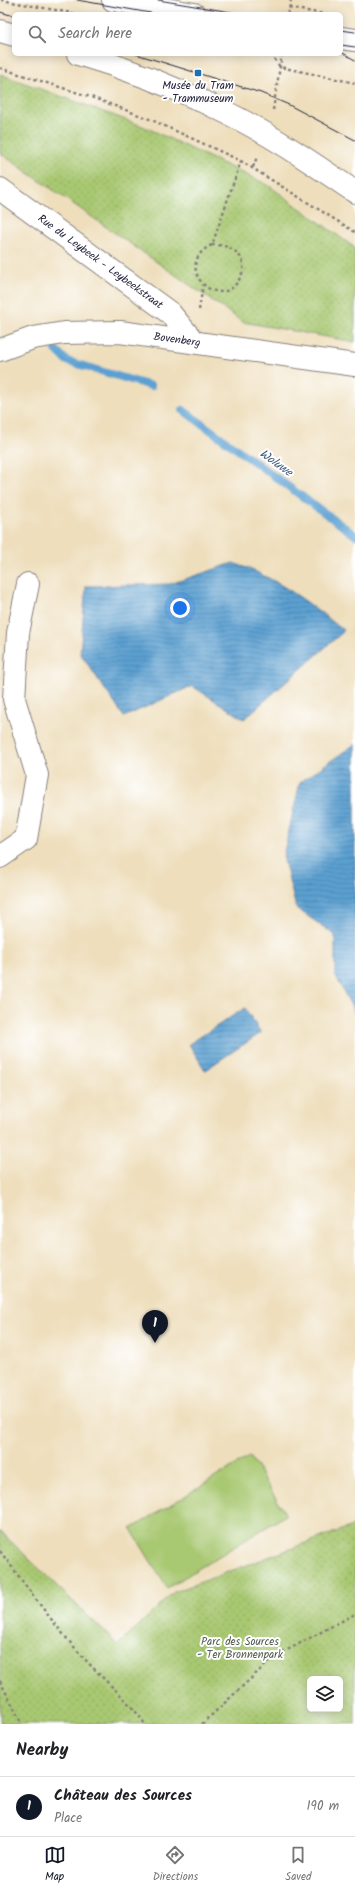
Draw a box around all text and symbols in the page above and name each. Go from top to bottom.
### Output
search box [12,12,343,56]
text: Search here [58,22,132,46]
icon: search [26,23,48,45]
marker: Musée du Tram - Trammuseum [193,68,203,78]
place label: Musée du Tram - Trammuseum [162,77,234,108]
street label: Rue du Leybeek - Leybeekstraat [34,210,167,314]
street label: Bovenberg [152,328,201,352]
water label: Woluwe [255,444,298,483]
your location [170,598,190,618]
pin: 1 [142,1310,168,1343]
park label: Parc des Sources - Ter Bronnenpark [197,1633,284,1664]
map controls [307,1676,343,1712]
button: layers [307,1676,343,1712]
text: Nearby [16,1737,68,1764]
text: Château des Sources [54,1784,192,1808]
text: 1 [27,1796,31,1817]
text: 190 m [307,1796,339,1817]
text: Place [54,1808,82,1829]
tab: Map [44,1844,66,1886]
tab: Directions [153,1844,198,1886]
tab: Saved [285,1844,311,1886]

